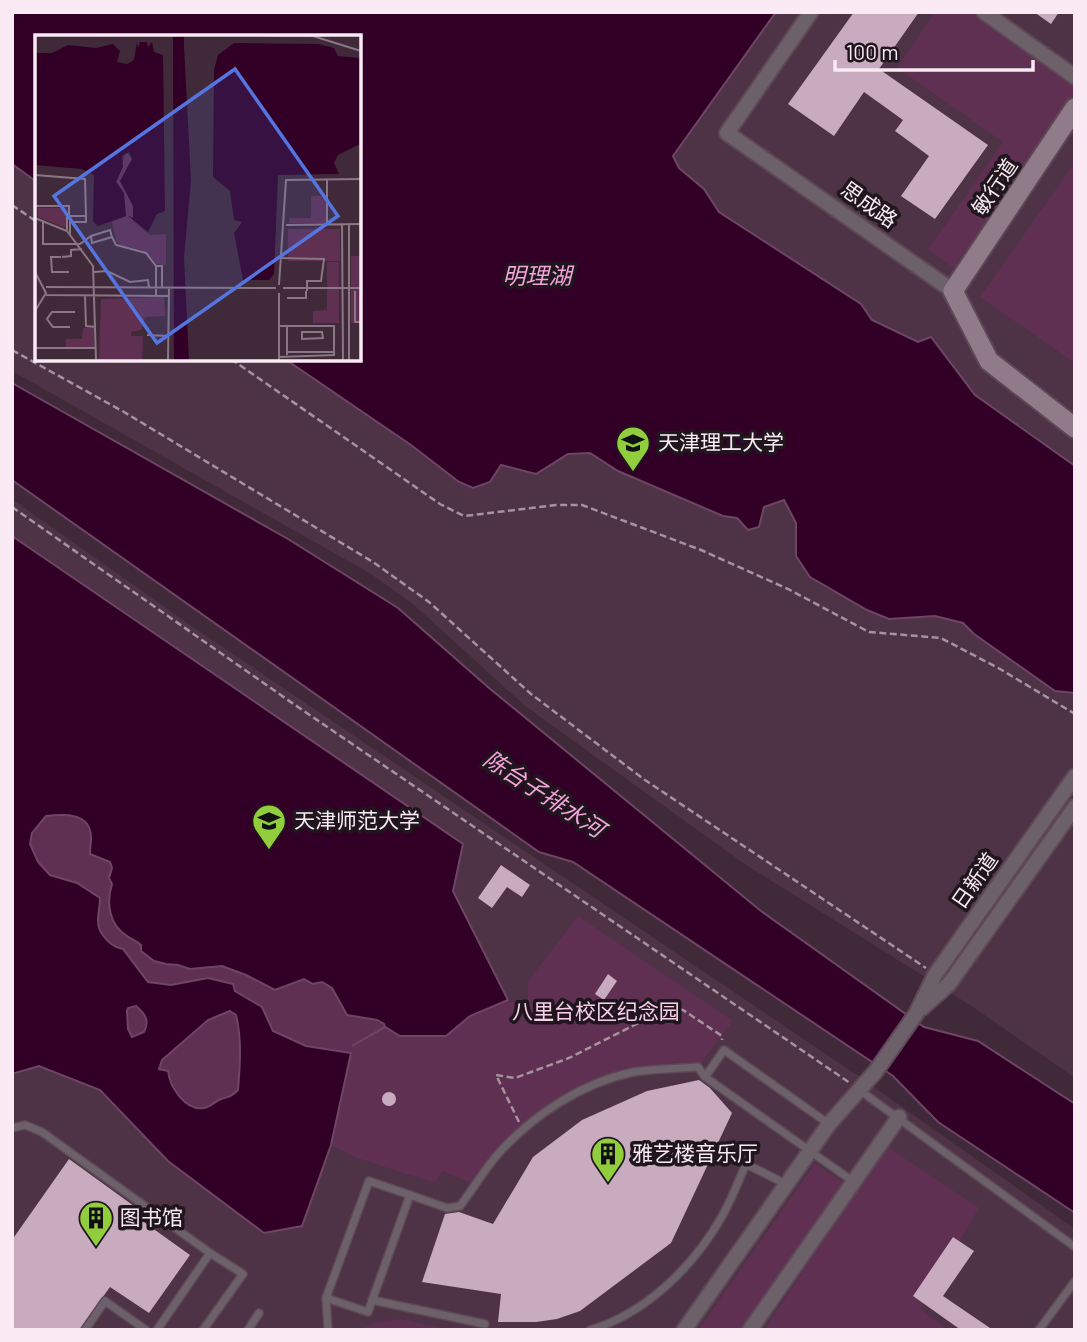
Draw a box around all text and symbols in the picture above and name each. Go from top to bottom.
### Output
scale bar [835,28,1033,72]
inset map [35,35,360,360]
text: 100 m [846,39,899,64]
street label: 敏行道 [966,153,1022,219]
street label: 思成路 [837,175,903,232]
water label: 明理湖 [503,261,575,289]
school or university icon: 天津理工大学 [614,424,652,473]
place label: 天津理工大学 [658,429,784,454]
water label: 陈台子排水河 [479,744,613,845]
school or university icon: 天津师范大学 [250,802,288,851]
place label: 天津师范大学 [294,807,420,832]
street label: 日新道 [945,847,1002,913]
park label: 八里台校区纪念园 [512,998,680,1023]
building icon: 雅艺楼音乐厅 [589,1135,627,1184]
place label: 雅艺楼音乐厅 [632,1140,758,1165]
building icon: 图书馆 [77,1199,115,1248]
place label: 图书馆 [120,1204,183,1229]

